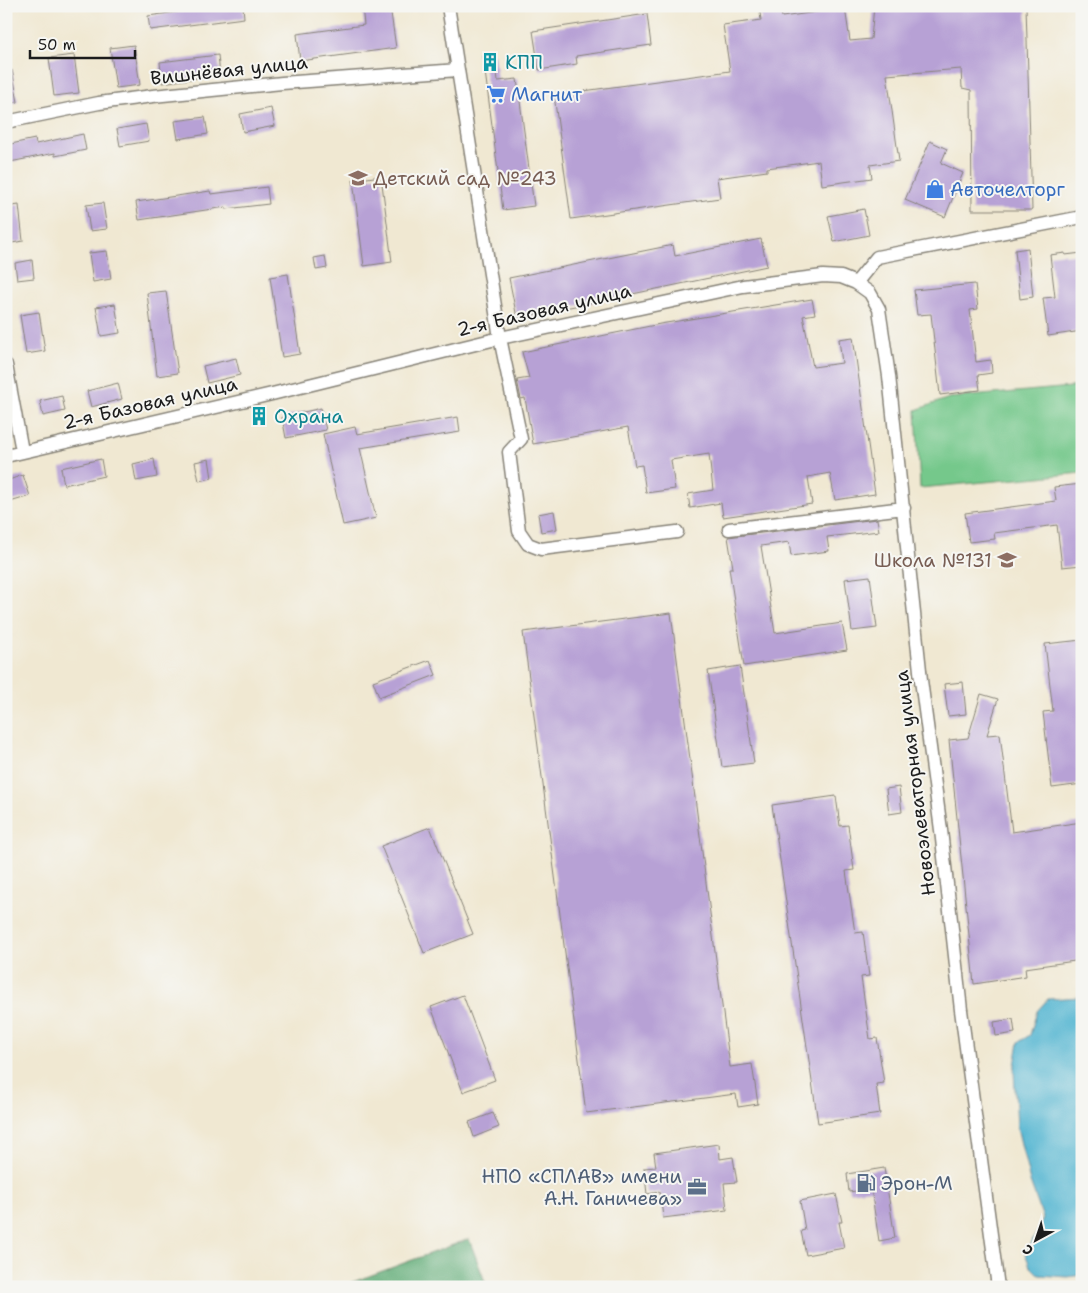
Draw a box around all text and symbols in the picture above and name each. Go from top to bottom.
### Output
scale bar [30,28,135,60]
text: 50 m [38,35,76,55]
street label: Вишнёвая улица [149,49,309,91]
place label: КПП [505,50,543,75]
building icon: КПП [479,51,501,73]
place label: Магнит [511,82,582,107]
supermarket icon: Магнит [485,83,507,105]
place label: Детский сад №243 [373,166,557,191]
school or university icon: Детский сад №243 [347,167,369,189]
place label: Авточелторг [950,177,1065,202]
shop icon: Авточелторг [924,178,946,200]
street label: 2-я Базовая улица [454,278,634,342]
street label: 2-я Базовая улица [60,371,240,435]
place label: Охрана [274,404,344,429]
building icon: Охрана [248,405,270,427]
place label: Школа №131 [874,548,992,573]
school or university icon: Школа №131 [996,549,1018,571]
street label: Новоэлеваторная улица [889,669,941,897]
place label: НПО «СПЛАВ» имени А.Н. Ганичева» [482,1164,682,1211]
place label: Эрон-М [881,1171,953,1196]
fuel station icon: Эрон-М [855,1172,877,1194]
office icon: НПО «СПЛАВ» имени А.Н. Ганичева» [686,1176,708,1198]
north arrow [1010,1216,1060,1266]
text: С [1019,1240,1037,1260]

